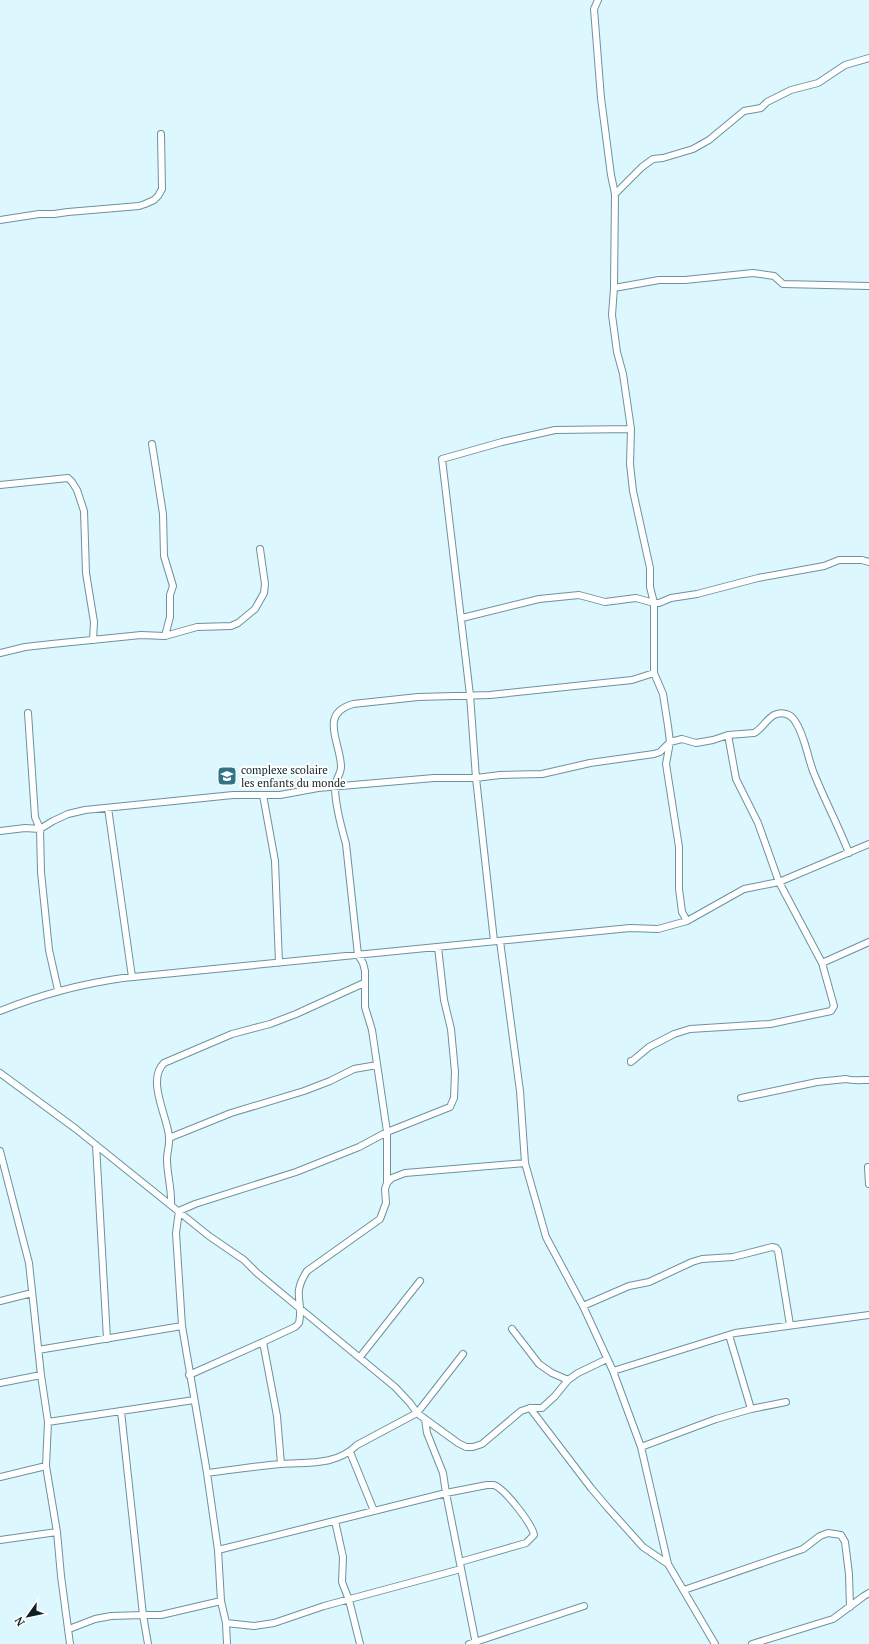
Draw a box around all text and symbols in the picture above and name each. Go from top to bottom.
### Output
place label: complexe scolaire les enfants du monde [241,763,346,790]
school or university icon: complexe scolaire les enfants du monde [216,765,238,787]
north arrow [8,1596,48,1636]
text: N [11,1614,28,1629]

